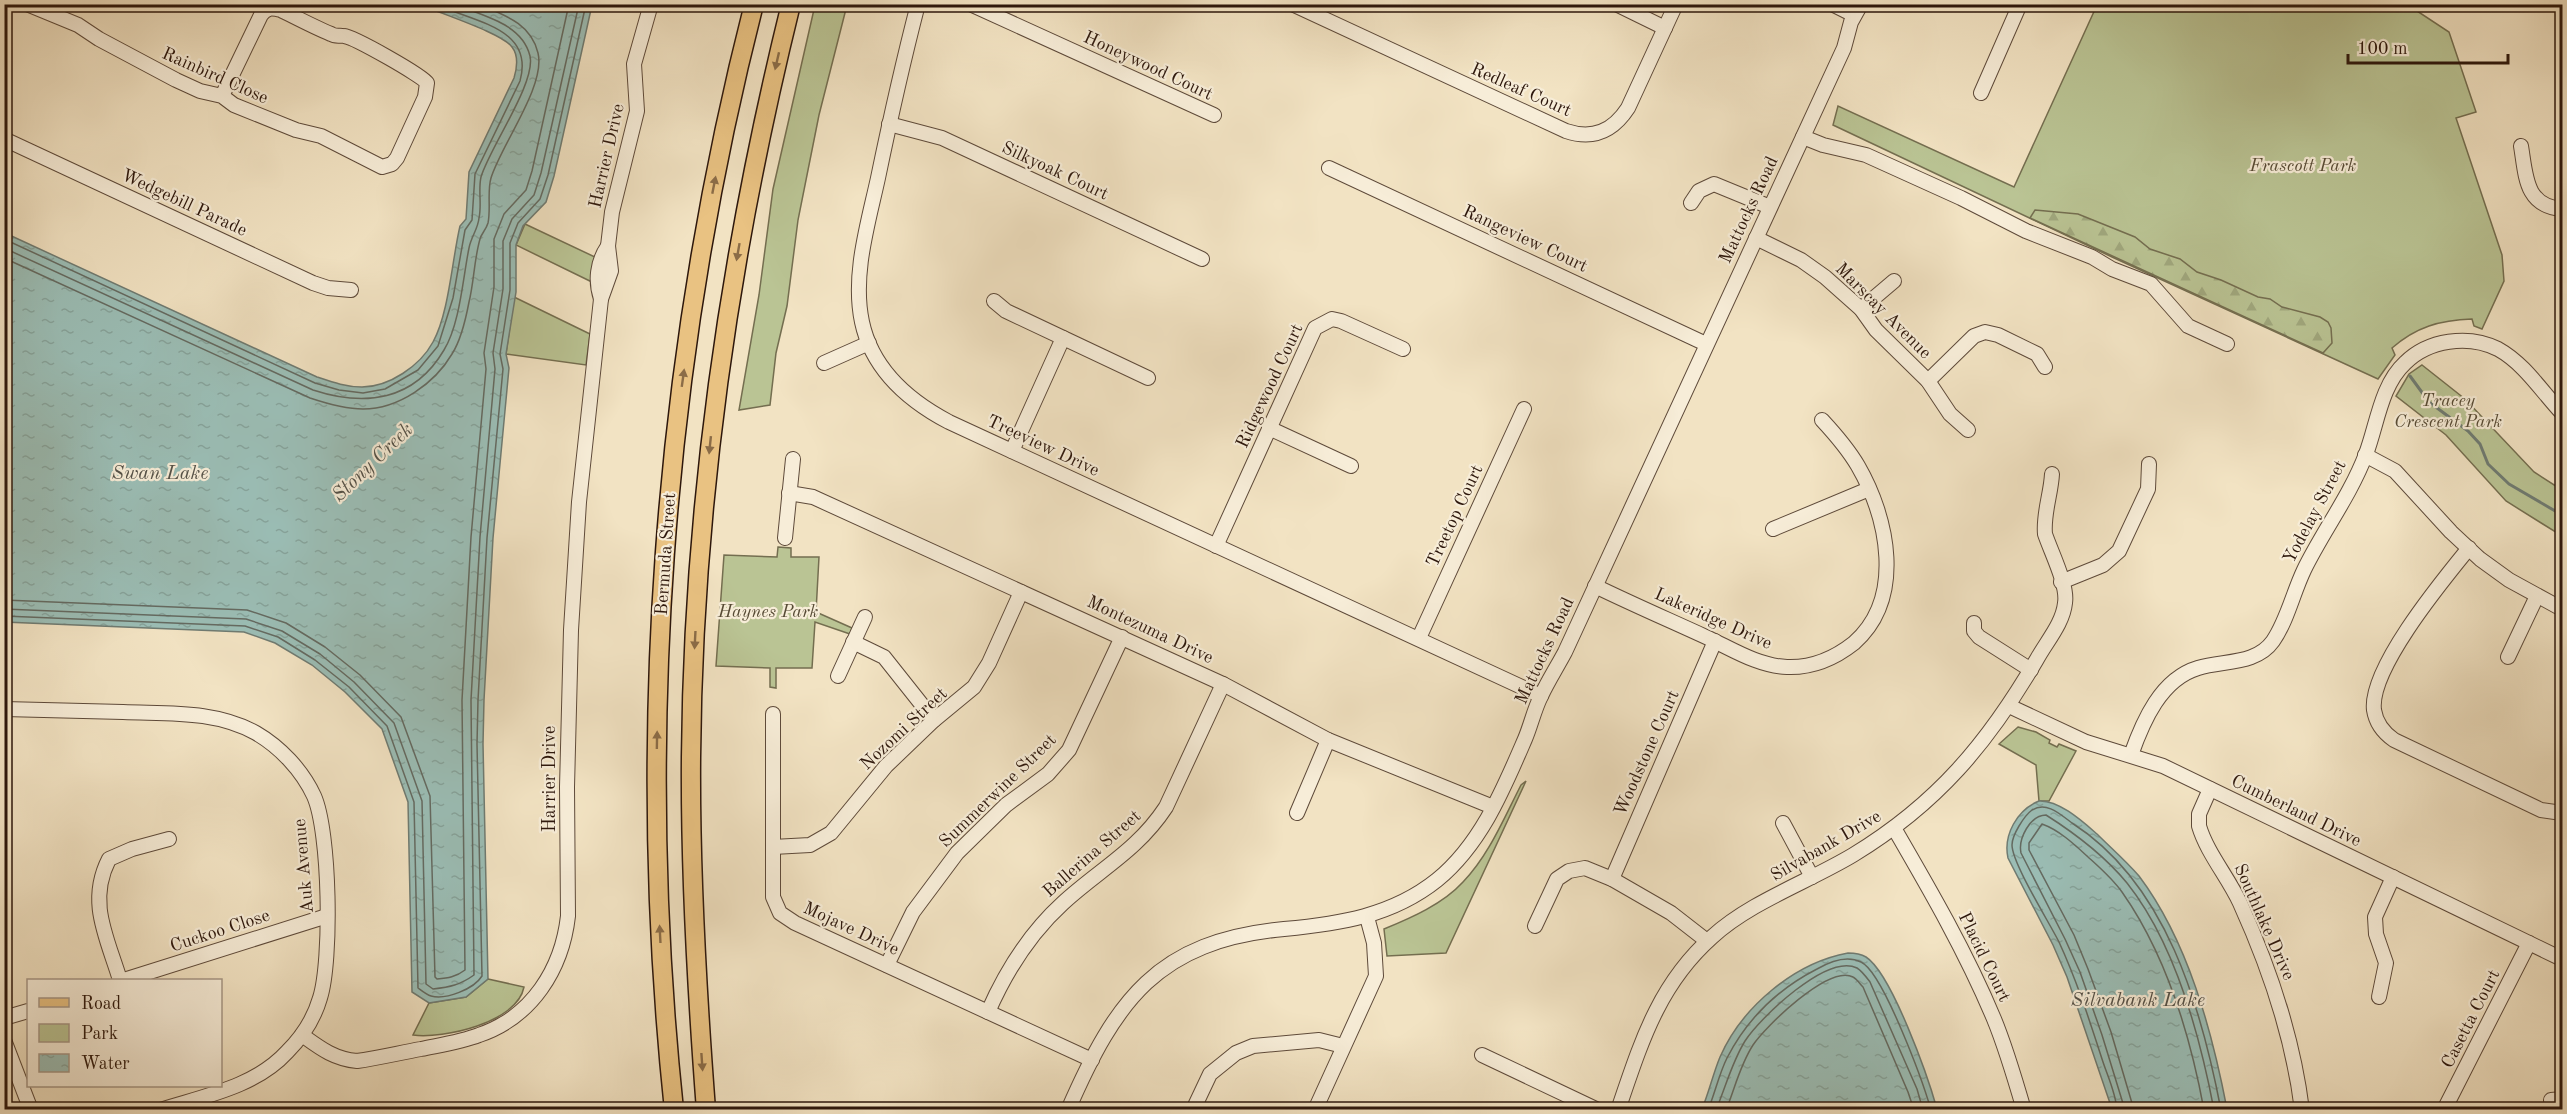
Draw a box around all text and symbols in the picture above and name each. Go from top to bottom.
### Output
scale bar [2348,27,2508,65]
street label: Honeywood Court [1081,28,1215,104]
text: 100 m [2357,40,2408,58]
street label: Rainbird Close [159,45,271,107]
one-way arrow [771,52,781,71]
street label: Redleaf Court [1468,60,1574,120]
street label: Harrier Drive [586,102,628,210]
street label: Silkyoak Court [999,138,1111,204]
street label: Mattocks Road [1716,154,1782,266]
park label: Frascott Park [2249,157,2357,175]
street label: Wedgebill Parade [118,166,250,240]
one-way arrow [710,176,719,195]
street label: Rangeview Court [1460,202,1590,276]
one-way arrow [733,243,742,262]
street label: Marscay Avenue [1832,260,1934,362]
street label: Ridgewood Court [1233,321,1307,451]
one-way arrow [679,368,688,387]
park label: Tracey Crescent Park [2394,392,2502,431]
street label: Treeview Drive [984,412,1102,480]
water label: Stony Creek [329,420,417,506]
one-way arrow [705,436,715,455]
street label: Yodelay Street [2280,457,2350,567]
street label: Treetop Court [1423,462,1487,570]
water label: Swan Lake [112,464,208,484]
street label: Bermuda Street [653,492,679,616]
street label: Lakeridge Drive [1652,585,1774,653]
street label: Montezuma Drive [1084,593,1216,667]
street label: Mattocks Road [1512,595,1578,707]
park label: Haynes Park [717,603,819,621]
one-way arrow [690,630,699,649]
street label: Nozomi Street [857,684,951,774]
street label: Woodstone Court [1611,688,1683,818]
street label: Harrier Drive [541,726,559,832]
one-way arrow [652,730,661,749]
street label: Summerwine Street [936,731,1060,851]
street label: Cumberland Drive [2228,772,2364,850]
street label: Ballerina Street [1040,807,1144,901]
street label: Silvabank Drive [1768,807,1884,885]
street label: Auk Avenue [291,818,317,914]
street label: Southlake Drive [2230,861,2298,983]
street label: Mojave Drive [800,899,902,959]
street label: Cuckoo Close [168,906,272,956]
street label: Placid Court [1955,909,2013,1005]
one-way arrow [655,925,664,944]
street label: Casetta Court [2438,967,2504,1071]
legend [27,979,222,1087]
water label: Silvabank Lake [2071,991,2205,1011]
text: Road [81,995,121,1013]
text: Park [81,1025,118,1043]
one-way arrow [697,1052,707,1071]
text: Water [81,1055,130,1073]

